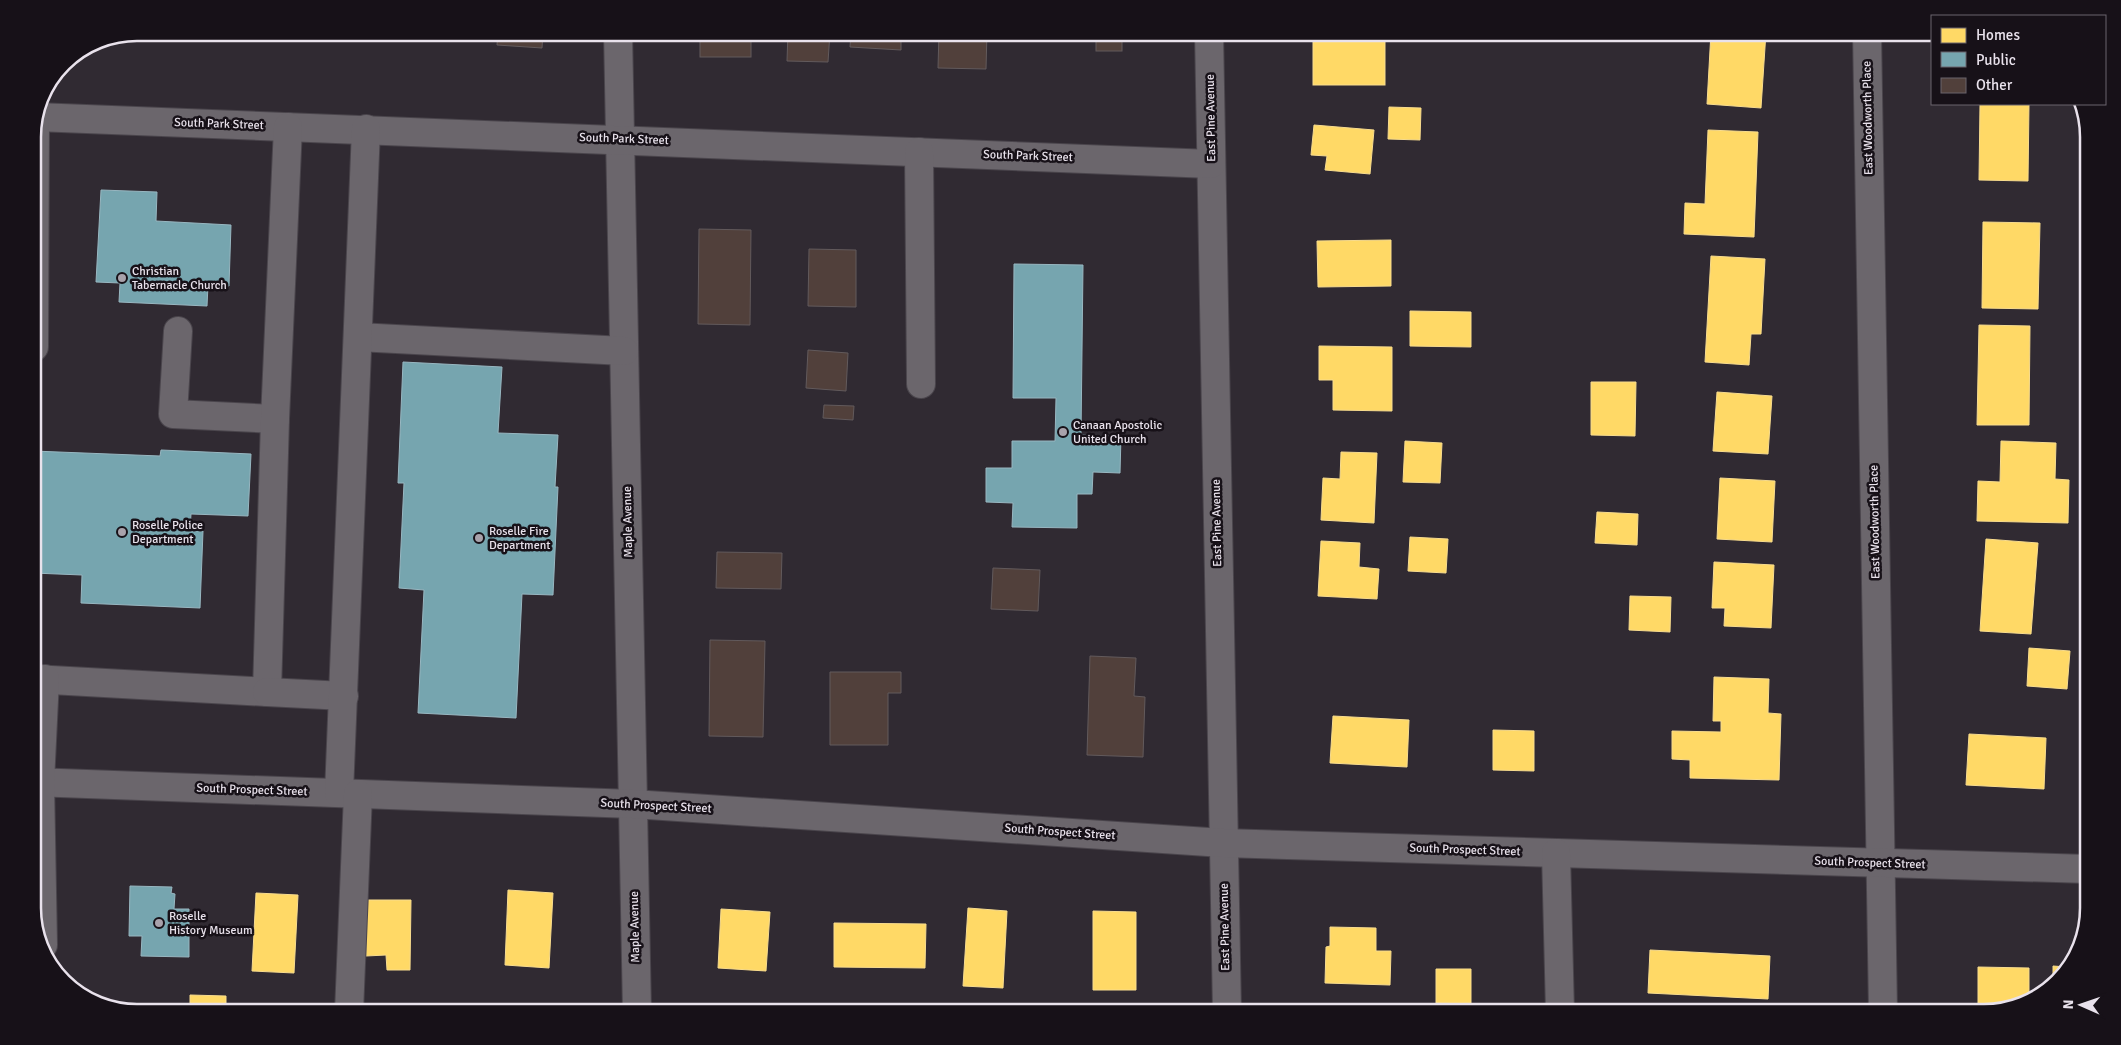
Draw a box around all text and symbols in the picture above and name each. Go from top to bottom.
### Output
legend [1931,15,2106,105]
text: Homes [1976,26,2020,44]
text: Public [1976,51,2016,69]
street label: East Woodworth Place [1860,61,1876,175]
street label: East Pine Avenue [1203,74,1219,162]
text: Other [1976,76,2013,94]
street label: South Park Street [174,115,264,133]
street label: South Park Street [579,130,669,148]
street label: South Park Street [983,147,1073,165]
place label: Christian Tabernacle Church [132,264,227,293]
marker: Christian Tabernacle Church [116,272,128,284]
place label: Canaan Apostolic United Church [1073,418,1162,447]
marker: Canaan Apostolic United Church [1057,426,1069,438]
street label: East Woodworth Place [1867,465,1883,579]
street label: East Pine Avenue [1209,479,1225,567]
street label: Maple Avenue [620,486,636,558]
place label: Roselle Police Department [132,518,203,547]
place label: Roselle Fire Department [489,524,550,553]
marker: Roselle Police Department [116,526,128,538]
marker: Roselle Fire Department [473,532,485,544]
street label: South Prospect Street [196,781,308,799]
street label: South Prospect Street [600,796,712,816]
street label: South Prospect Street [1004,821,1116,843]
street label: South Prospect Street [1409,841,1521,859]
street label: South Prospect Street [1814,854,1926,872]
street label: East Pine Avenue [1217,883,1233,971]
street label: Maple Avenue [627,891,643,963]
place label: Roselle History Museum [169,909,253,938]
marker: Roselle History Museum [153,917,165,929]
north arrow [2056,980,2106,1030]
text: N [2060,999,2077,1010]

